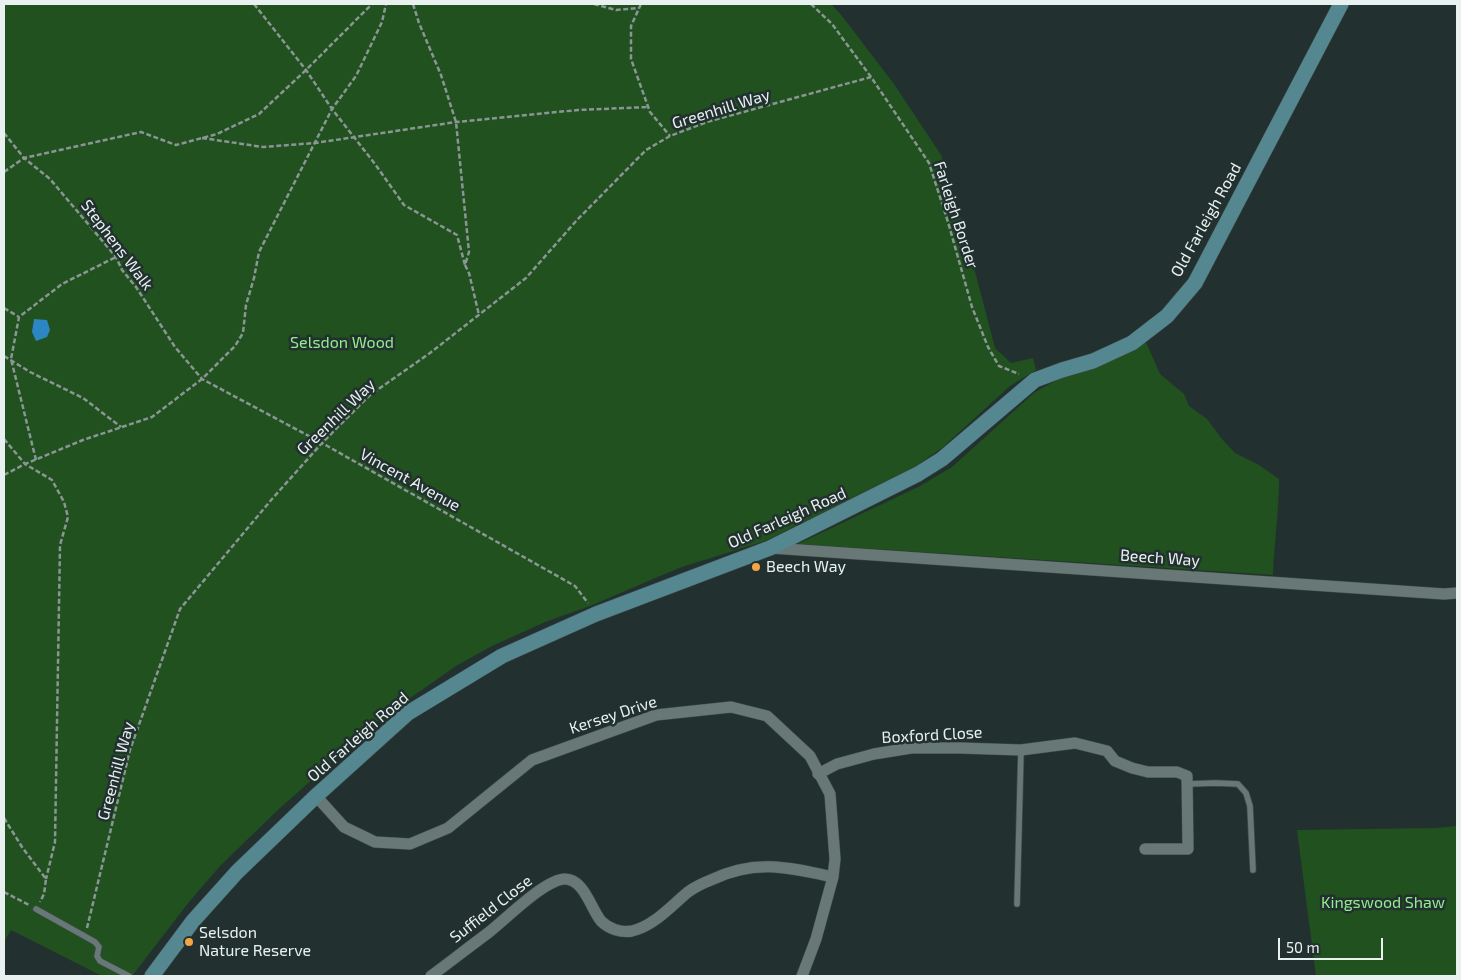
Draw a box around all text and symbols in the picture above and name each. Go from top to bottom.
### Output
street label: Greenhill Way [670,85,772,133]
street label: Farleigh Border [930,159,982,271]
street label: Old Farleigh Road [1167,160,1245,280]
street label: Stephens Walk [77,196,157,294]
park label: Selsdon Wood [290,333,394,353]
street label: Greenhill Way [293,375,379,459]
street label: Vincent Avenue [356,444,464,516]
street label: Old Farleigh Road [725,483,849,553]
street label: Beech Way [1119,546,1201,570]
place label: Beech Way [766,557,846,577]
marker: Beech Way [750,561,762,573]
street label: Old Farleigh Road [304,688,412,786]
street label: Kersey Drive [567,692,659,738]
street label: Greenhill Way [94,720,138,822]
street label: Boxford Close [881,723,983,747]
street label: Suffield Close [446,871,536,947]
park label: Kingswood Shaw [1321,893,1445,913]
place label: Selsdon Nature Reserve [199,923,311,961]
scale bar [1281,928,1386,960]
marker: Selsdon Nature Reserve [183,936,195,948]
text: 50 m [1286,938,1320,956]

